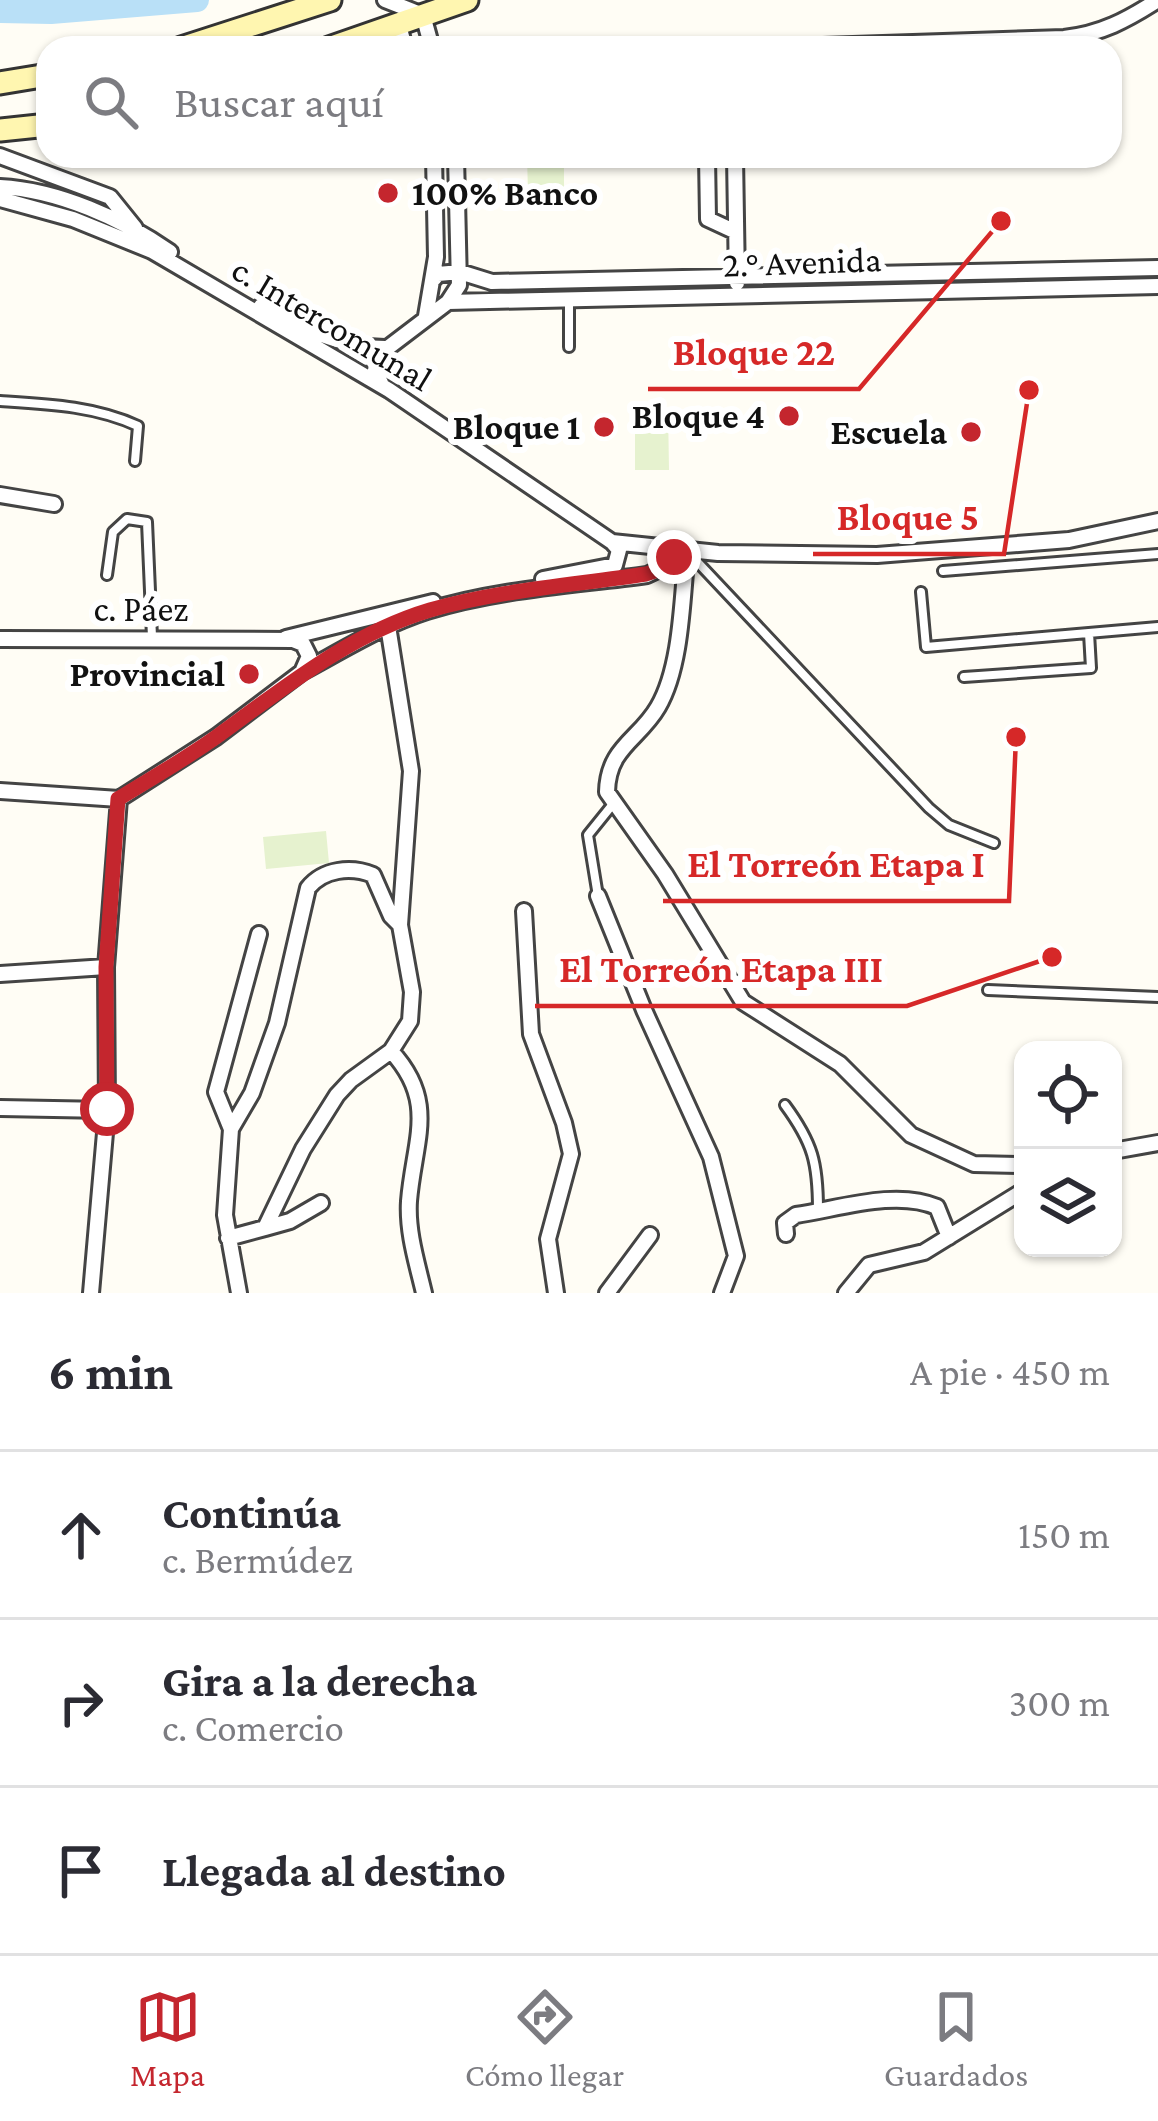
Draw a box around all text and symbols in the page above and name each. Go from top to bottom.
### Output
search box [36,36,1122,168]
icon: search [78,69,144,135]
text: Buscar aquí [174,77,384,127]
place label: 100% Banco [412,173,598,213]
marker: 100% Banco [375,180,401,206]
street label: 2.° Avenida [722,239,882,285]
street label: c. Intercomunal [225,249,439,399]
callout: Bloque 22 [648,314,859,389]
text: Bloque 22 [673,330,835,373]
place label: Bloque 4 [632,396,765,436]
marker: Bloque 4 [776,403,802,429]
place label: Bloque 1 [453,407,580,447]
place label: Escuela [831,412,947,452]
marker: Bloque 1 [591,414,617,440]
marker: Escuela [958,419,984,445]
callout: Bloque 5 [813,479,1004,554]
text: Bloque 5 [837,495,979,538]
route end [647,530,701,584]
street label: c. Páez [93,589,189,629]
place label: Provincial [70,654,225,694]
marker: Provincial [236,661,262,687]
callout: El Torreón Etapa I [663,826,1009,901]
text: El Torreón Etapa I [687,842,985,885]
callout: El Torreón Etapa III [535,931,907,1006]
text: El Torreón Etapa III [559,947,883,990]
map controls [1014,1041,1122,1257]
button: locate [1014,1041,1122,1149]
route start [80,1082,134,1136]
button: layers [1014,1149,1122,1257]
text: 6 min [48,1343,173,1400]
text: A pie · 450 m [910,1350,1110,1393]
text: Continúa [162,1488,341,1538]
icon: ahead [48,1502,114,1568]
text: 150 m [1018,1513,1110,1556]
text: c. Bermúdez [162,1538,353,1581]
text: Gira a la derecha [162,1656,477,1706]
icon: right [48,1670,114,1736]
text: 300 m [1009,1681,1110,1724]
text: c. Comercio [162,1706,344,1749]
icon: arrive [48,1838,114,1904]
text: Llegada al destino [162,1846,506,1896]
tab: Mapa [130,1984,205,2093]
tab: Cómo llegar [465,1984,624,2093]
tab: Guardados [884,1984,1028,2093]

